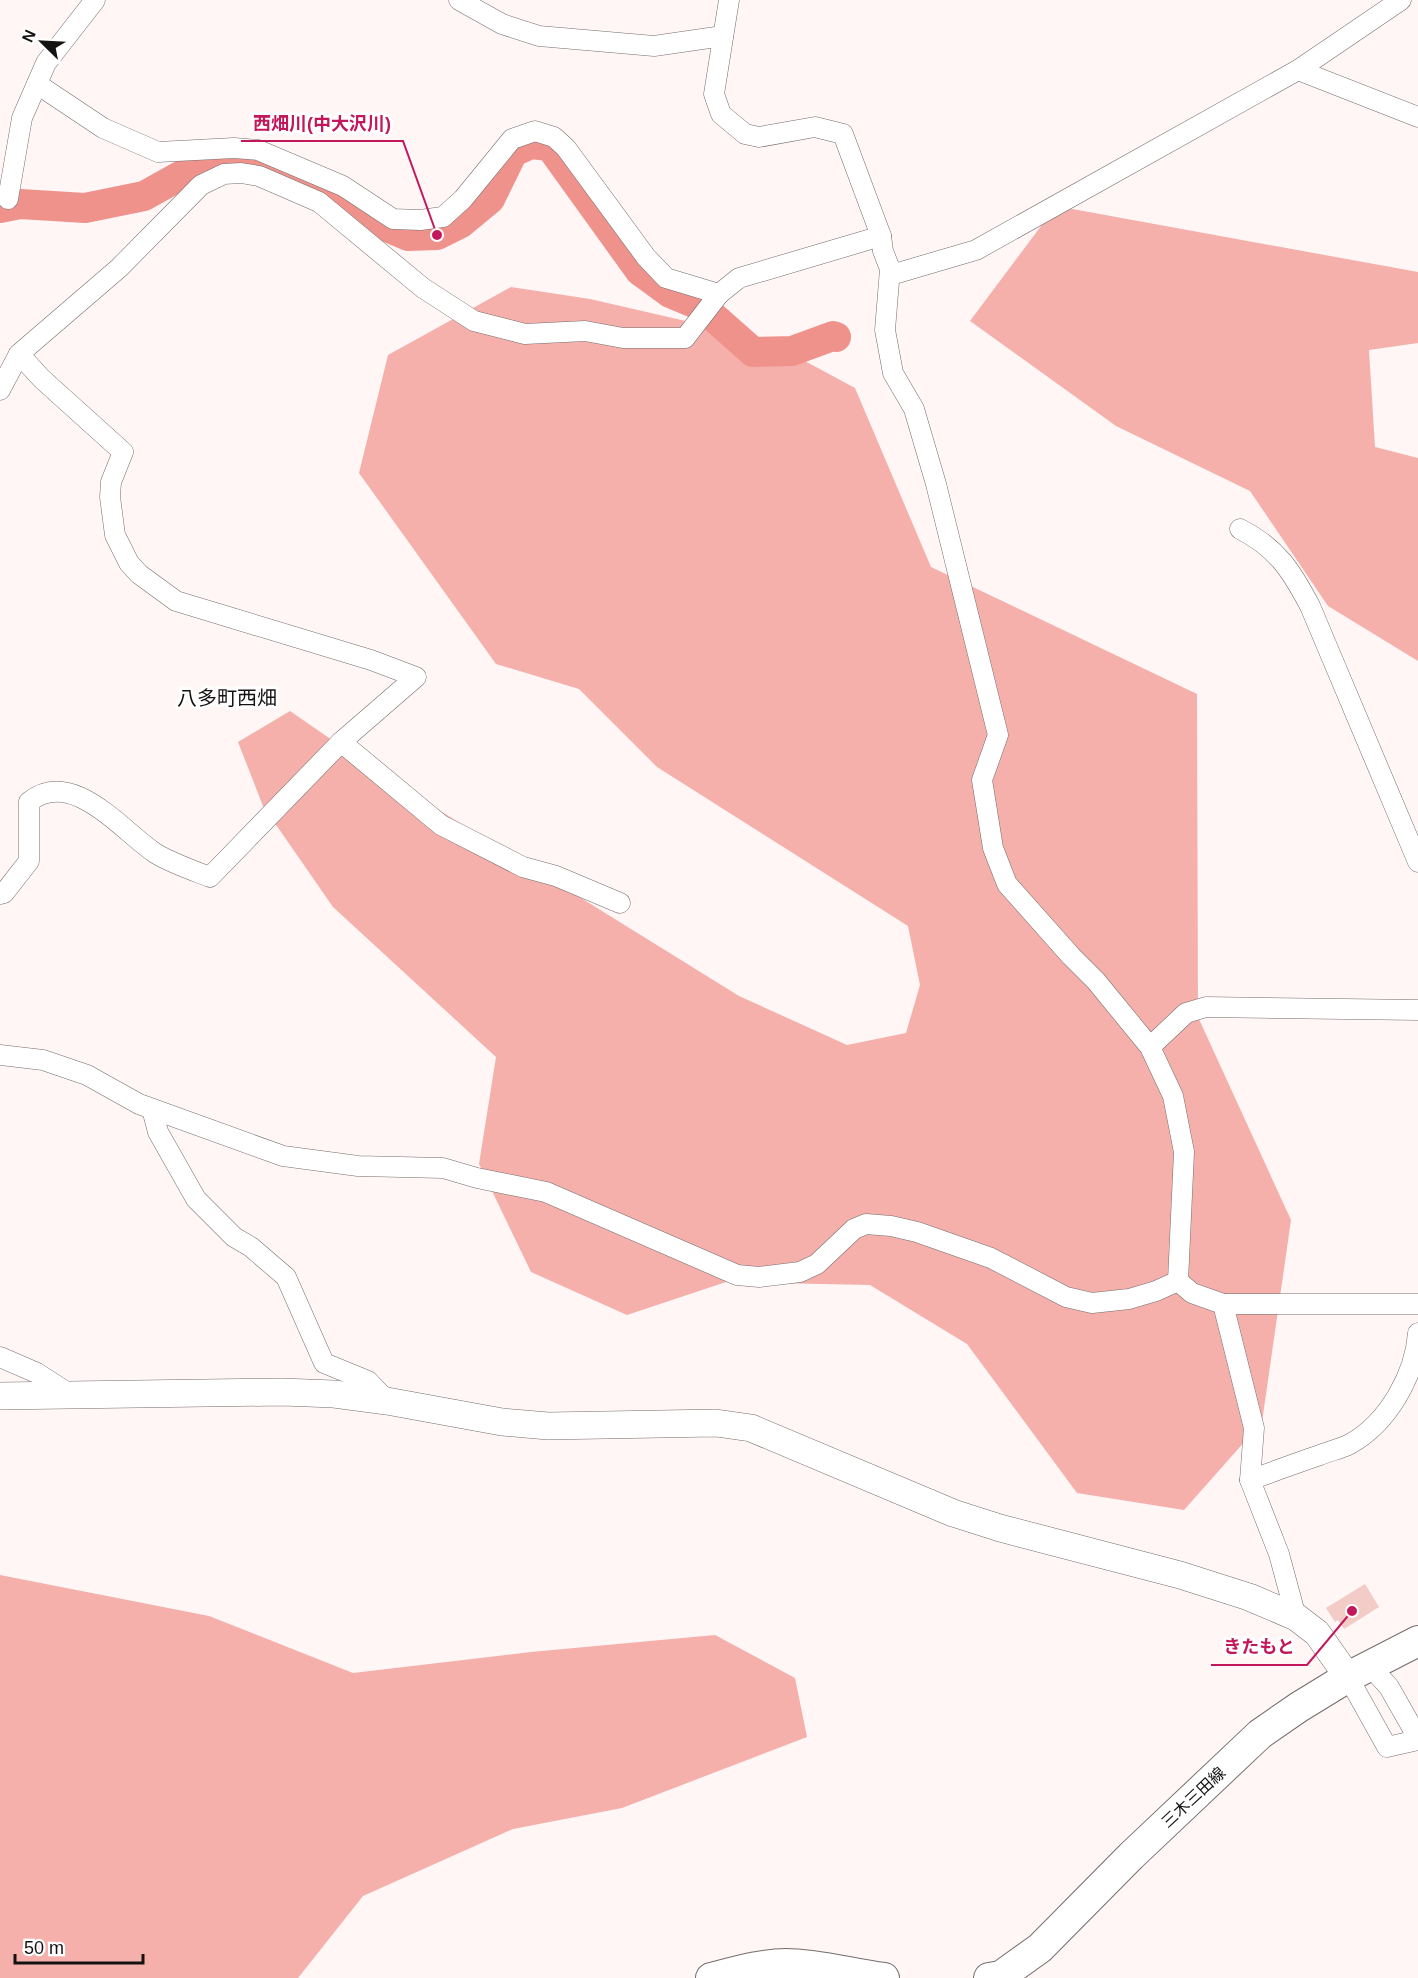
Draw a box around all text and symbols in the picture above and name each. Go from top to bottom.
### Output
north arrow [12,12,72,72]
text: N [19,27,39,45]
callout: 西畑川(中大沢川) [241,105,403,141]
text: 西畑川(中大沢川) [253,114,391,134]
district label: 八多町西畑 [177,687,277,709]
callout: きたもと [1211,1629,1307,1665]
text: きたもと [1223,1637,1295,1657]
street label: 三木三田線 [1158,1764,1228,1831]
scale bar [15,1927,142,1965]
text: 50 m [24,1938,64,1958]

